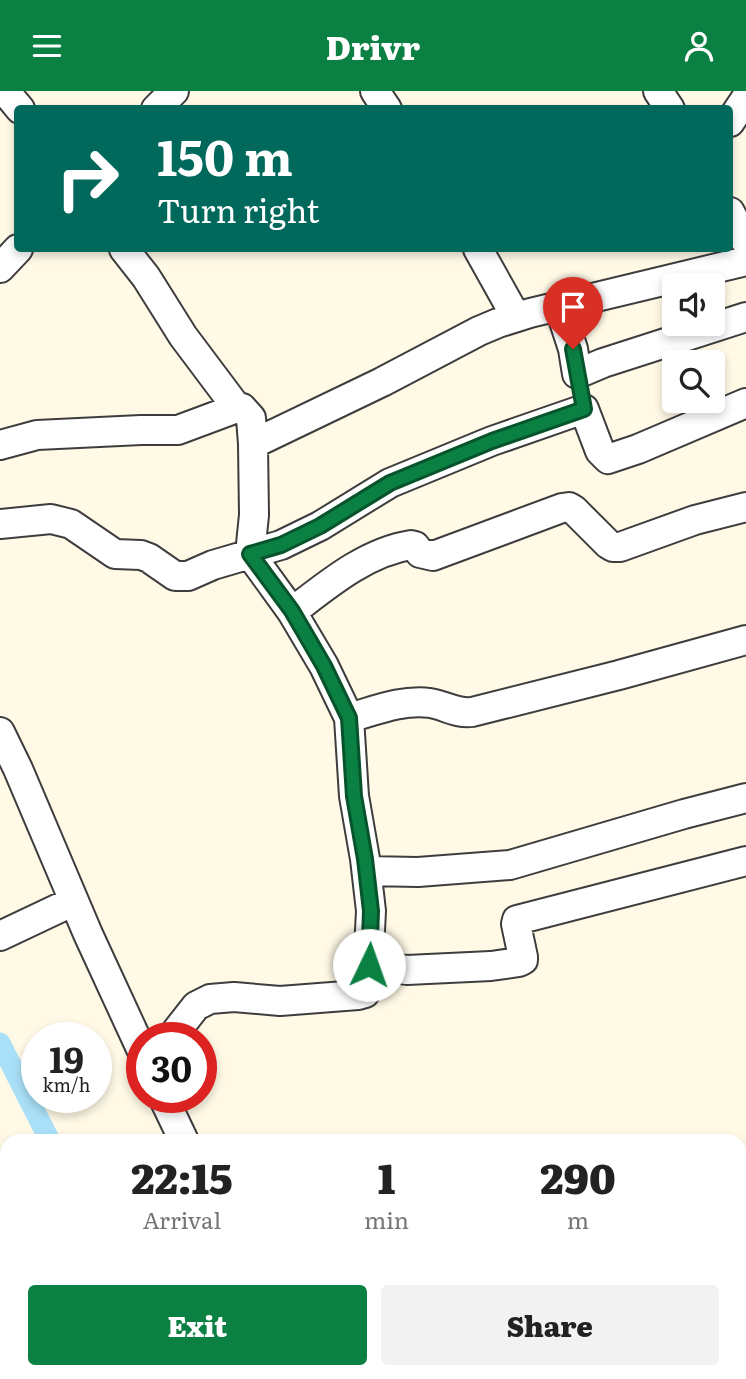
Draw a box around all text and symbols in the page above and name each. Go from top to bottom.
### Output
text: Drivr [326,22,420,70]
icon: menu [28,27,66,65]
icon: person [680,27,718,65]
text: 150 m [157,118,293,191]
icon: right [42,133,133,224]
text: Turn right [157,185,319,233]
map controls [662,273,725,413]
button: sound [662,273,725,336]
pin [543,277,603,349]
icon: arrive [554,288,592,326]
button: search [662,350,725,413]
position arrow [332,928,406,1002]
speed limit sign: 30 [126,1022,217,1113]
text: 19 [49,1032,84,1084]
text: km/h [43,1071,90,1098]
text: 22:15 [131,1145,233,1207]
text: 1 [378,1145,395,1207]
text: 290 [540,1145,616,1207]
text: Arrival [143,1202,221,1236]
text: min [364,1202,409,1236]
text: m [567,1202,589,1236]
button: Exit [28,1285,367,1365]
button: Share [381,1285,719,1365]

